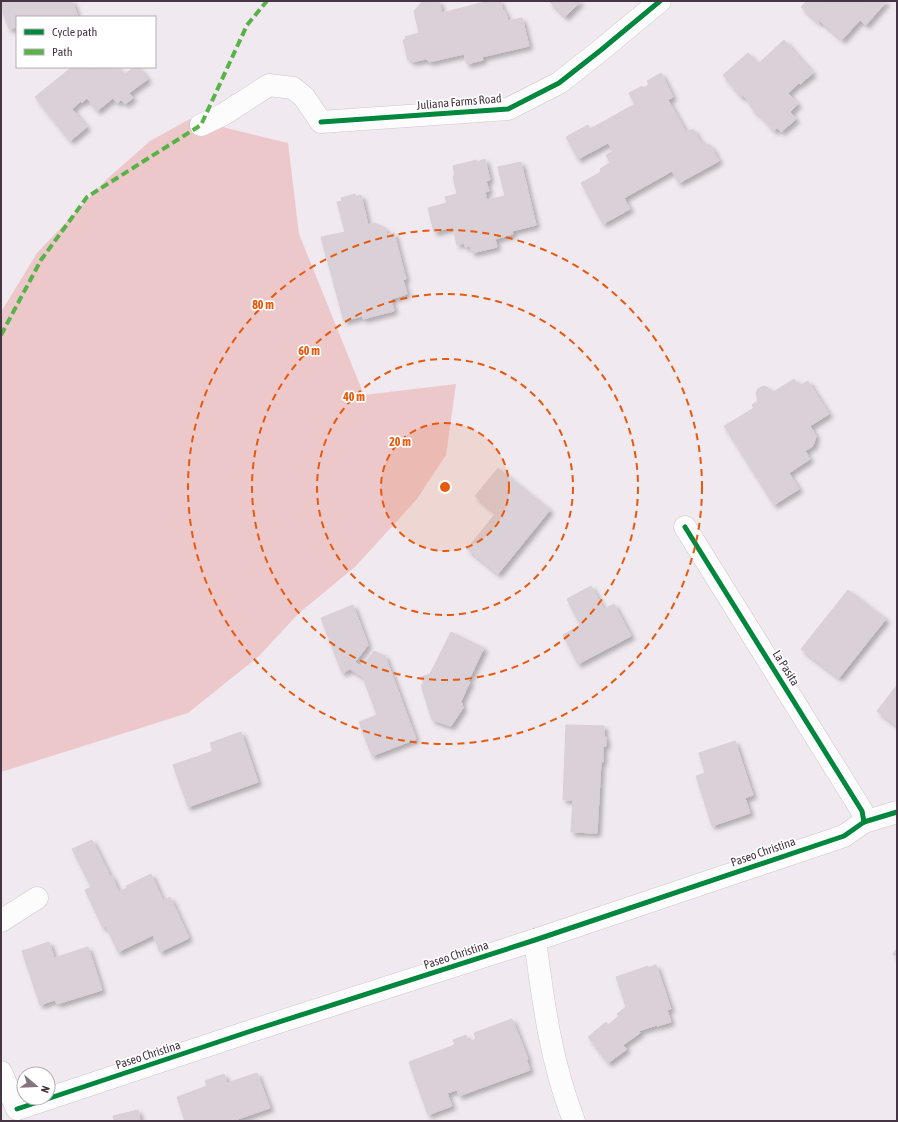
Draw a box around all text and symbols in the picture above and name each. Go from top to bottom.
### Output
legend [16,16,156,68]
text: Cycle path [52,25,97,39]
text: Path [52,45,73,59]
street label: Juliana Farms Road [416,91,502,113]
text: 80 m [252,298,274,312]
text: 60 m [298,344,320,358]
text: 40 m [342,390,365,404]
text: 20 m [389,435,411,449]
centre of rings [438,480,452,494]
street label: La Pasita [770,648,802,688]
street label: Paseo Christina [729,834,797,870]
street label: Paseo Christina [422,938,490,972]
street label: Paseo Christina [114,1038,182,1072]
north arrow [16,1066,56,1106]
text: N [39,1084,52,1094]

